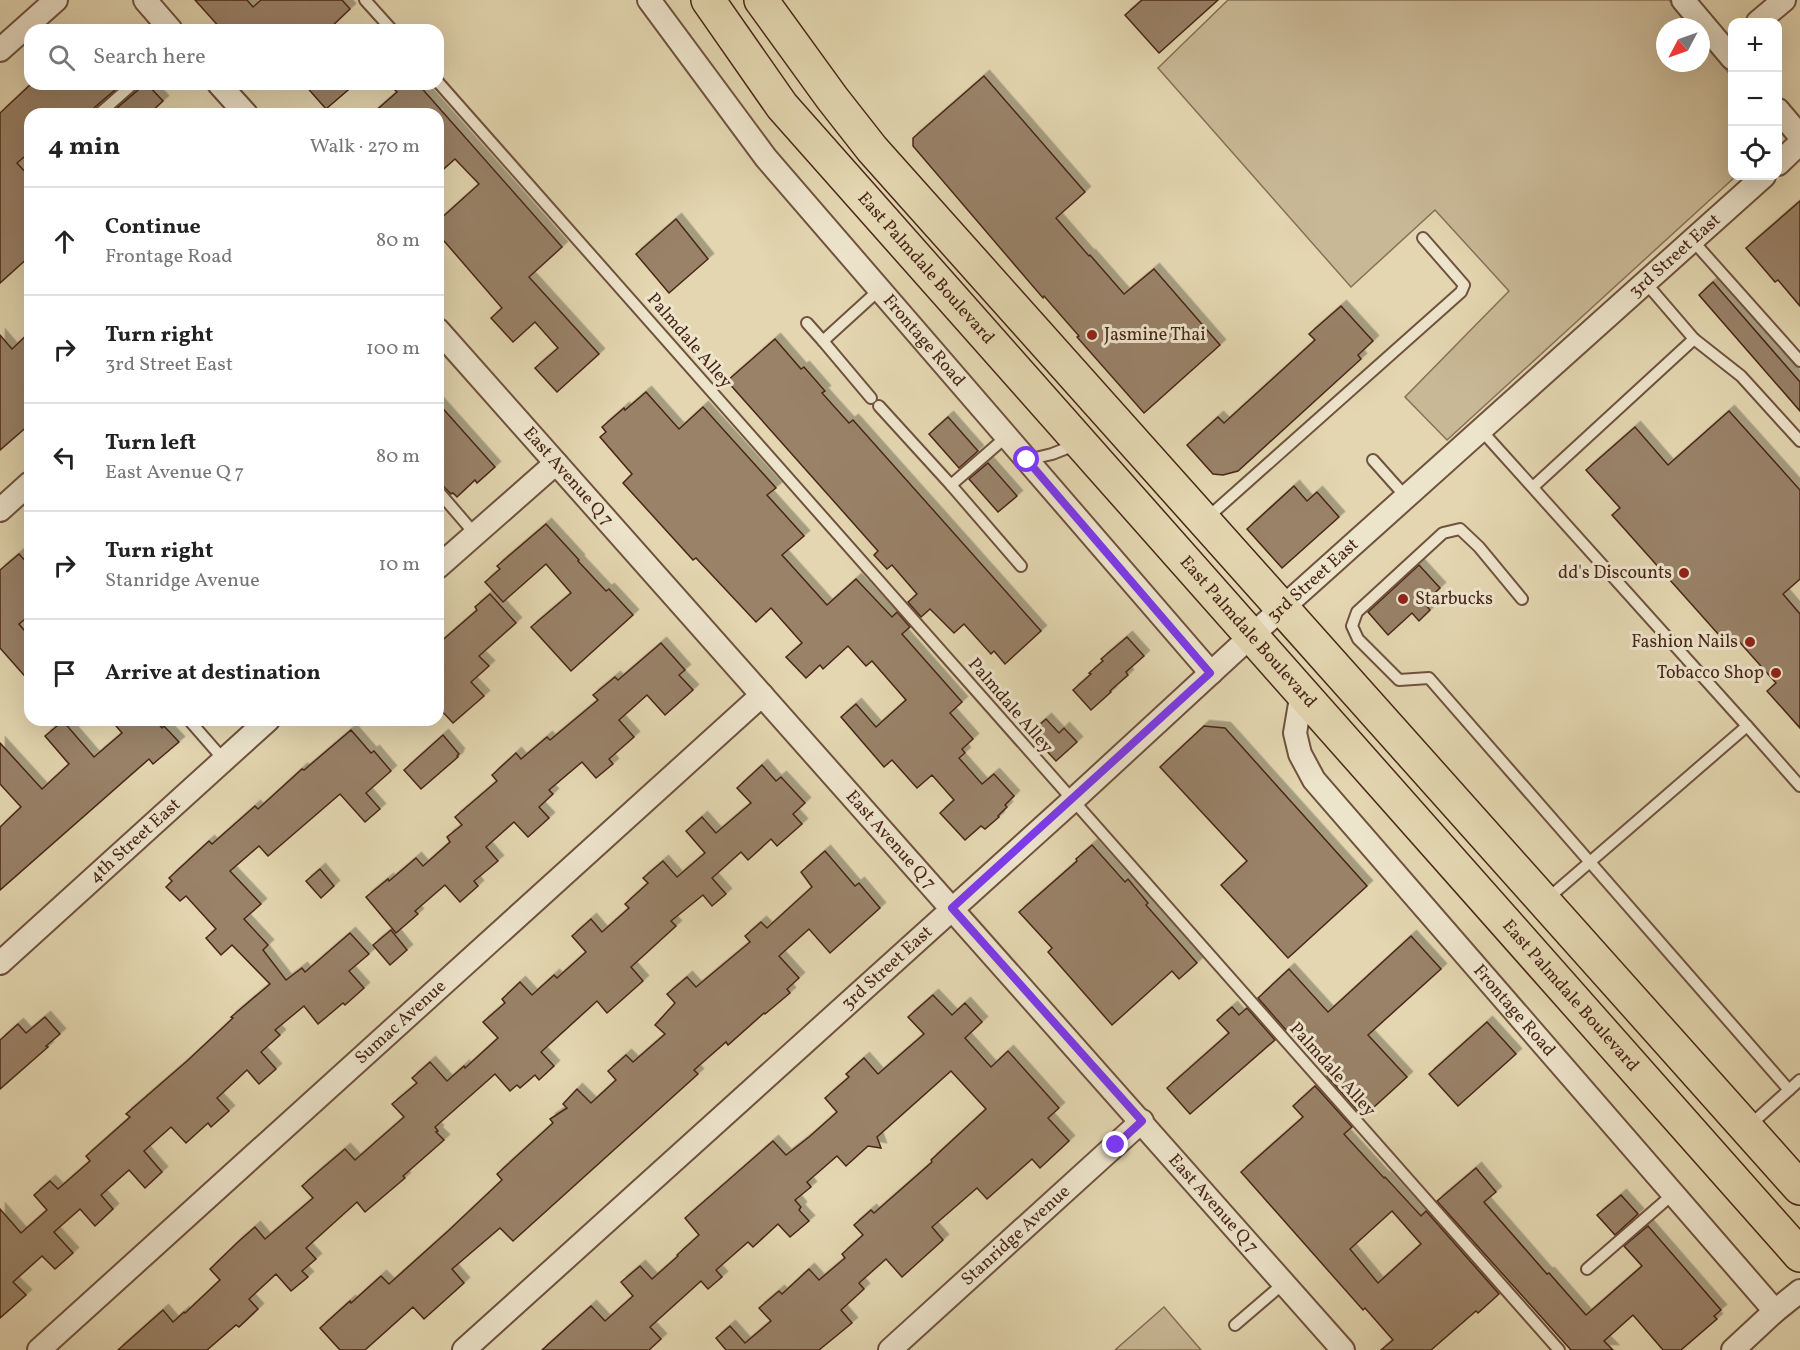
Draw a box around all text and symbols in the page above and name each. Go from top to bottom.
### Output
north arrow [1656,18,1710,72]
map controls [1728,18,1782,180]
button: + [1728,18,1782,72]
search box [24,24,444,90]
icon: search [45,41,78,74]
text: Search here [93,42,206,73]
button: − [1728,72,1782,126]
button: locate [1728,126,1782,180]
text: 4 min [48,129,120,165]
text: Walk · 270 m [310,133,420,161]
street label: East Palmdale Boulevard [851,187,1000,350]
street label: 3rd Street East [1624,208,1726,304]
text: Continue [105,212,201,243]
icon: ahead [48,225,81,258]
text: 80 m [376,227,420,255]
text: Frontage Road [105,243,232,271]
street label: Palmdale Alley [641,288,738,394]
street label: Frontage Road [877,289,971,392]
text: Turn right [105,320,213,351]
place label: Jasmine Thai [1104,323,1206,348]
marker: Jasmine Thai [1085,328,1099,342]
icon: right [48,333,81,366]
text: 100 m [366,335,420,363]
text: 3rd Street East [105,351,233,379]
street label: East Avenue Q 7 [517,421,619,532]
text: Turn left [105,428,196,459]
icon: left [48,441,81,474]
text: 80 m [376,443,420,471]
route start [1013,446,1039,472]
text: East Avenue Q 7 [105,459,244,487]
street label: 3rd Street East [1262,533,1364,628]
text: Turn right [105,536,213,567]
icon: right [48,549,81,582]
street label: East Palmdale Boulevard [1174,550,1322,714]
text: 10 m [379,551,420,579]
place label: dd's Discounts [1558,561,1672,586]
marker: dd's Discounts [1677,566,1691,580]
text: Stanridge Avenue [105,567,260,595]
place label: Starbucks [1415,587,1493,612]
marker: Starbucks [1396,592,1410,606]
place label: Fashion Nails [1631,630,1738,655]
marker: Fashion Nails [1743,635,1757,649]
street label: Palmdale Alley [962,653,1059,759]
icon: arrive [48,657,81,690]
text: Arrive at destination [105,658,321,689]
place label: Tobacco Shop [1657,661,1764,686]
marker: Tobacco Shop [1769,666,1783,680]
street label: East Avenue Q 7 [840,785,942,895]
street label: 4th Street East [83,792,186,889]
street label: East Palmdale Boulevard [1496,914,1645,1077]
street label: 3rd Street East [836,920,938,1016]
street label: Frontage Road [1467,959,1561,1062]
street label: Sumac Avenue [349,974,452,1070]
street label: Palmdale Alley [1283,1017,1381,1123]
route end [1102,1131,1128,1157]
street label: East Avenue Q 7 [1162,1148,1264,1259]
street label: Stanridge Avenue [956,1180,1076,1292]

